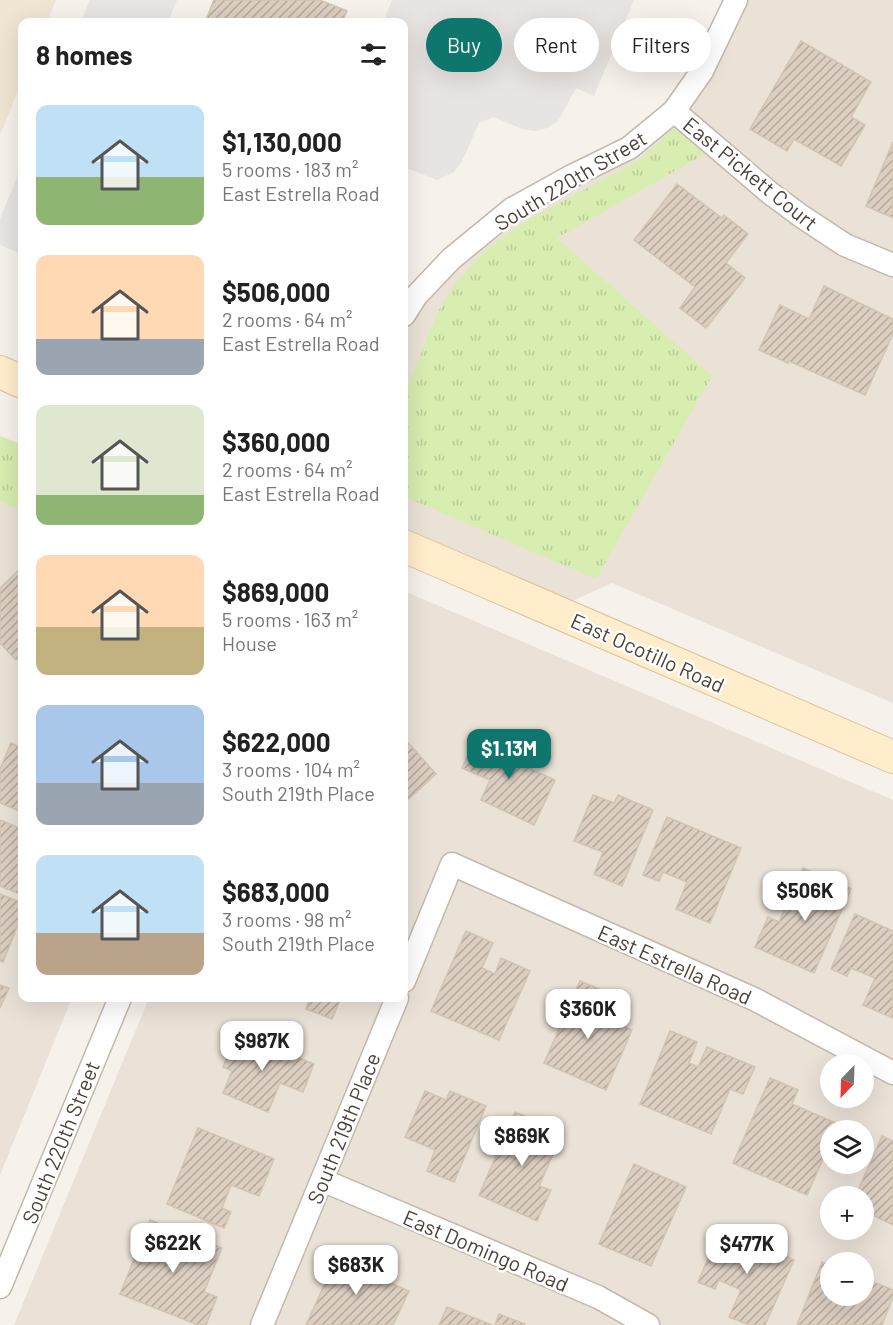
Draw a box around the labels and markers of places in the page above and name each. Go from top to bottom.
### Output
pin: $1.13M [460,729,558,780]
pin: $506K [763,871,847,922]
pin: $360K [546,989,630,1040]
pin: $987K [220,1021,304,1072]
pin: $869K [480,1116,564,1167]
pin: $622K [131,1223,215,1274]
pin: $477K [705,1224,789,1275]
pin: $683K [314,1245,398,1296]

